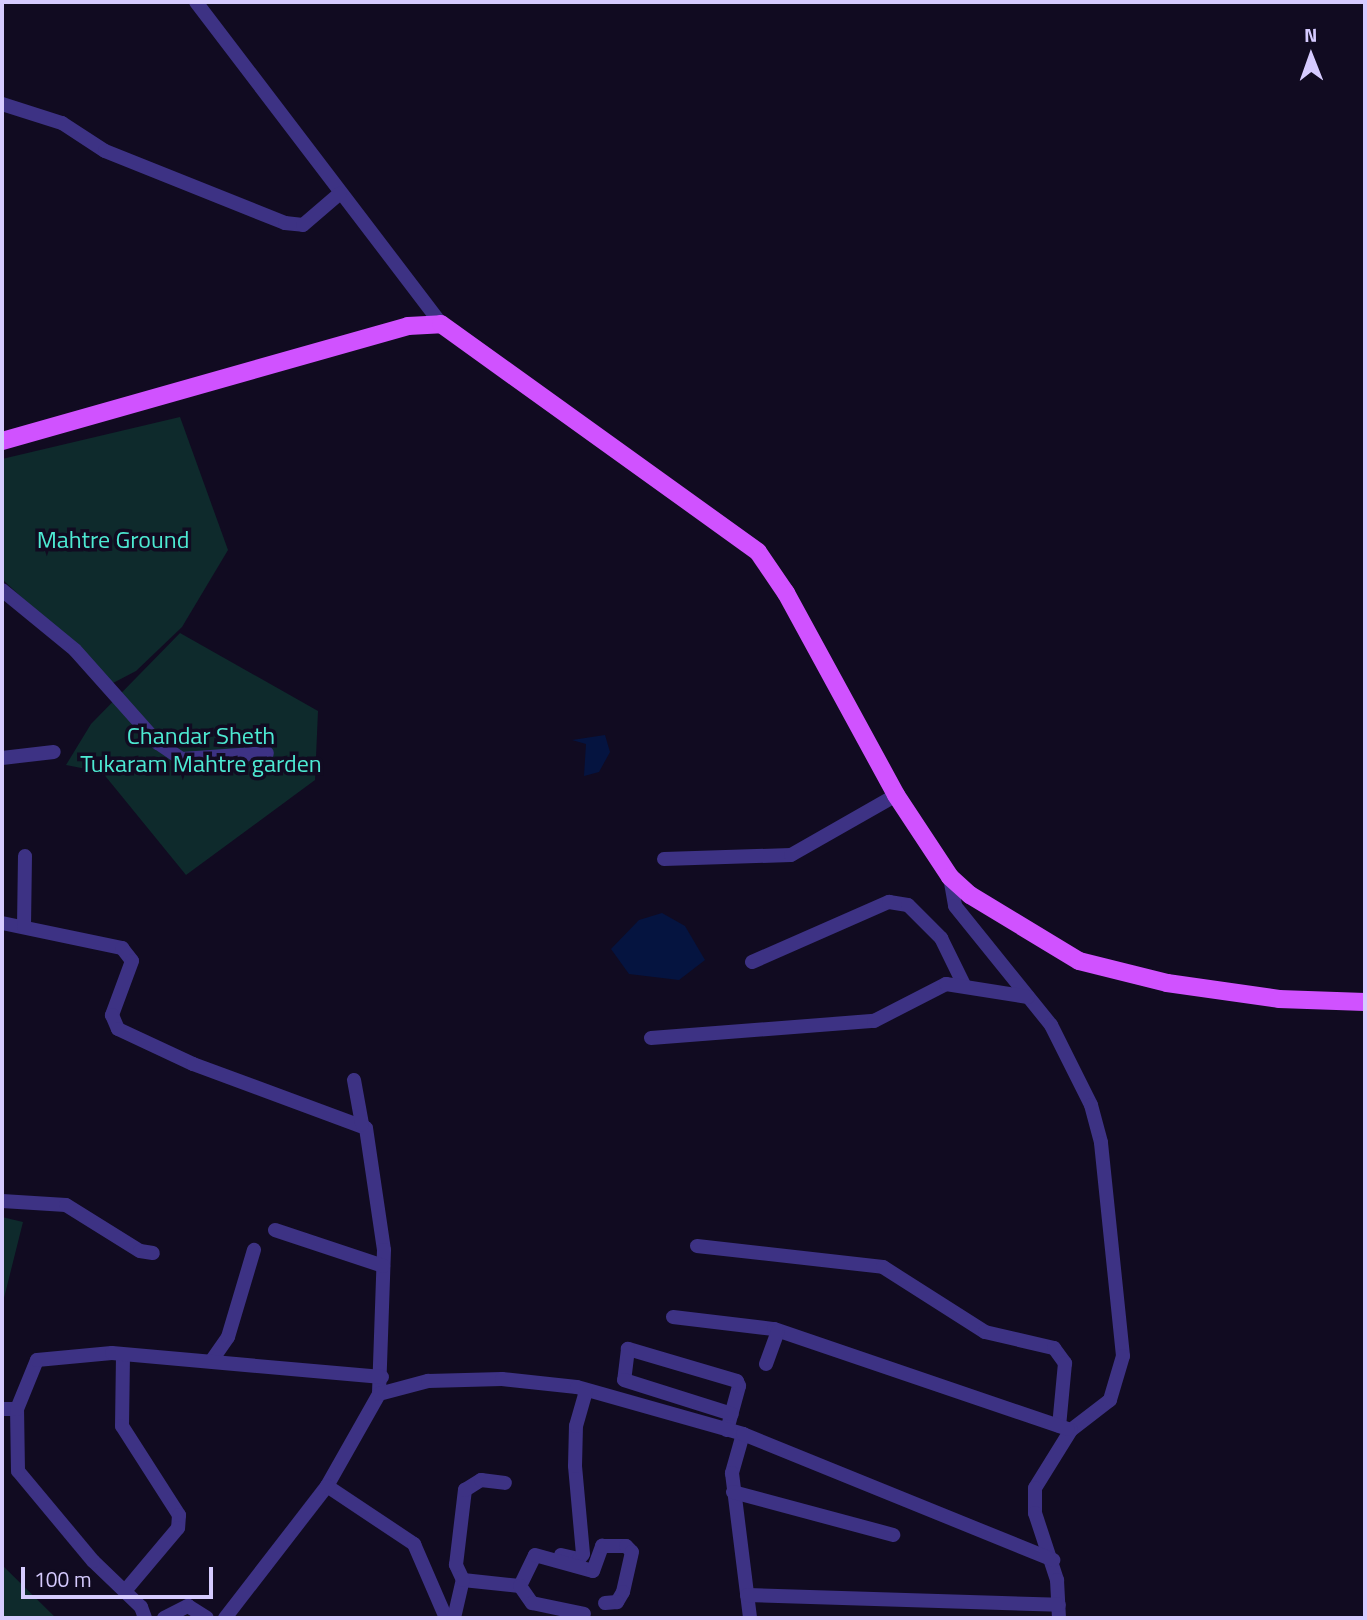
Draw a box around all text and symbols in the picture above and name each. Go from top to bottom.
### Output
text: N [1304,20,1317,49]
north arrow [1276,21,1346,91]
park label: Mahtre Ground [37,526,189,554]
park label: Chandar Sheth Tukaram Mahtre garden [80,722,322,778]
scale bar [24,1554,217,1598]
text: 100 m [34,1563,91,1595]

